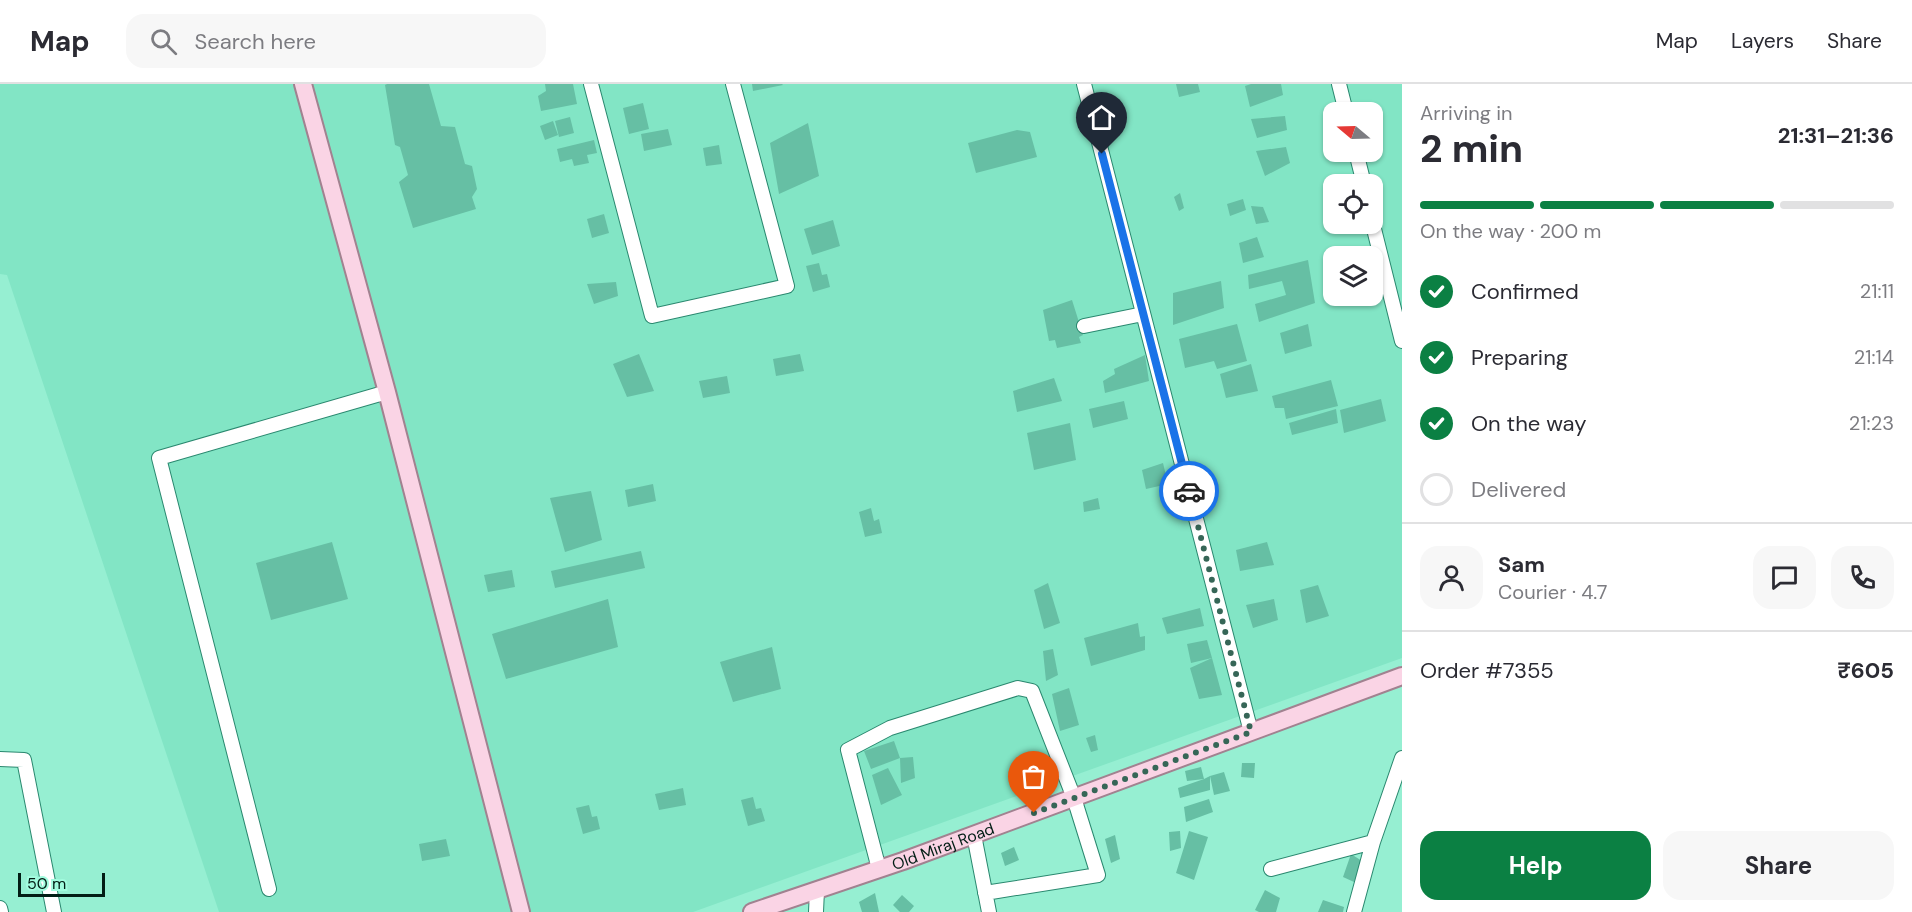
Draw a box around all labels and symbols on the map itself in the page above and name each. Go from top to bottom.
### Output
pin [1076,92,1127,154]
north arrow [1323,102,1383,162]
courier [1159,461,1219,521]
pin [1008,751,1059,813]
street label: Old Miraj Road [889,818,997,875]
scale bar [18,870,105,898]

